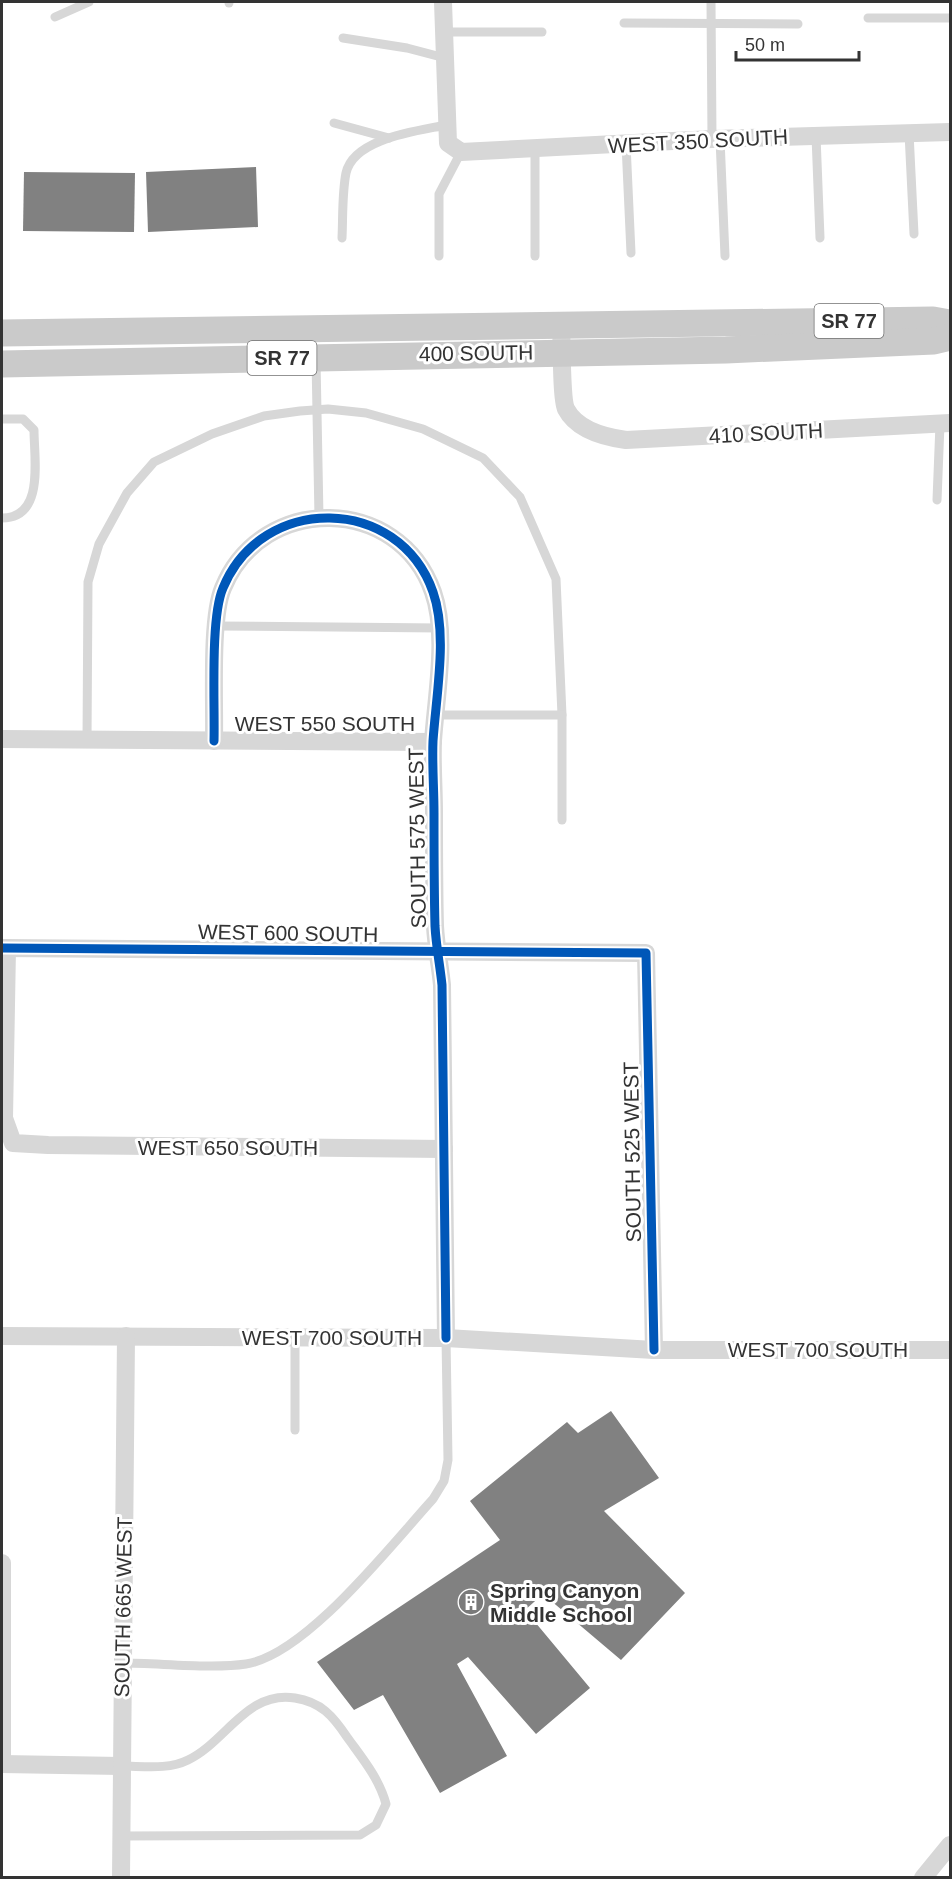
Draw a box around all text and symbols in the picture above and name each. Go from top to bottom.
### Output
scale bar [736,24,859,62]
text: 50 m [745,35,785,55]
street label: WEST 350 SOUTH [607,125,789,157]
road number: SR 77 [814,304,884,338]
road number: SR 77 [248,341,316,375]
street label: 400 SOUTH [419,341,533,365]
street label: 410 SOUTH [708,419,824,447]
street label: WEST 550 SOUTH [235,712,415,735]
street label: SOUTH 575 WEST [404,747,430,929]
street label: WEST 600 SOUTH [198,920,378,946]
street label: SOUTH 525 WEST [619,1061,645,1243]
street label: WEST 650 SOUTH [138,1136,318,1159]
street label: WEST 700 SOUTH [242,1326,422,1349]
street label: WEST 700 SOUTH [728,1338,908,1361]
street label: SOUTH 665 WEST [110,1516,136,1698]
place label: Spring Canyon Middle School [490,1579,639,1626]
building icon: Spring Canyon Middle School [456,1587,486,1617]

